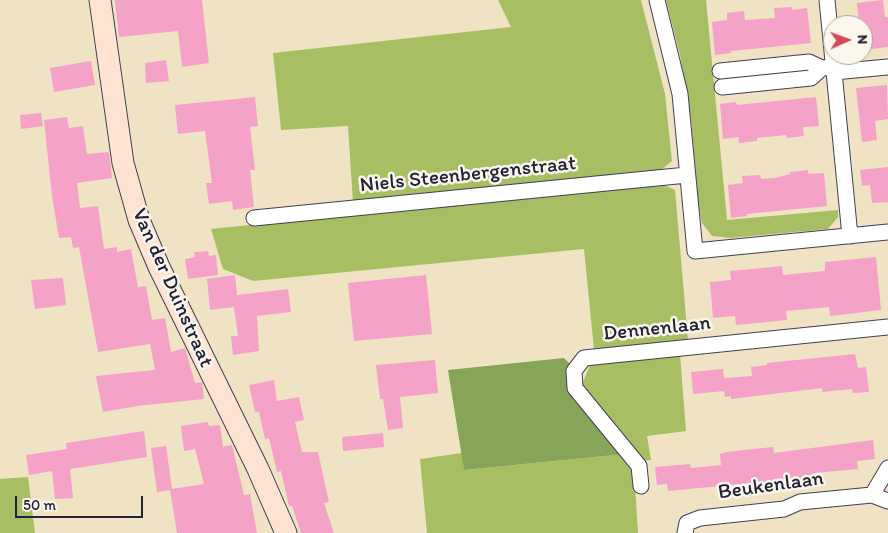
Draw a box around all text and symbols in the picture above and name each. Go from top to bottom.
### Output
north arrow [823,15,873,65]
text: N [854,34,871,45]
street label: Niels Steenbergenstraat [359,151,577,199]
street label: Van der Duinstraat [126,205,218,371]
street label: Dennenlaan [602,311,712,347]
street label: Beukenlaan [717,466,825,506]
scale bar [18,486,145,518]
text: 50 m [23,496,56,514]

